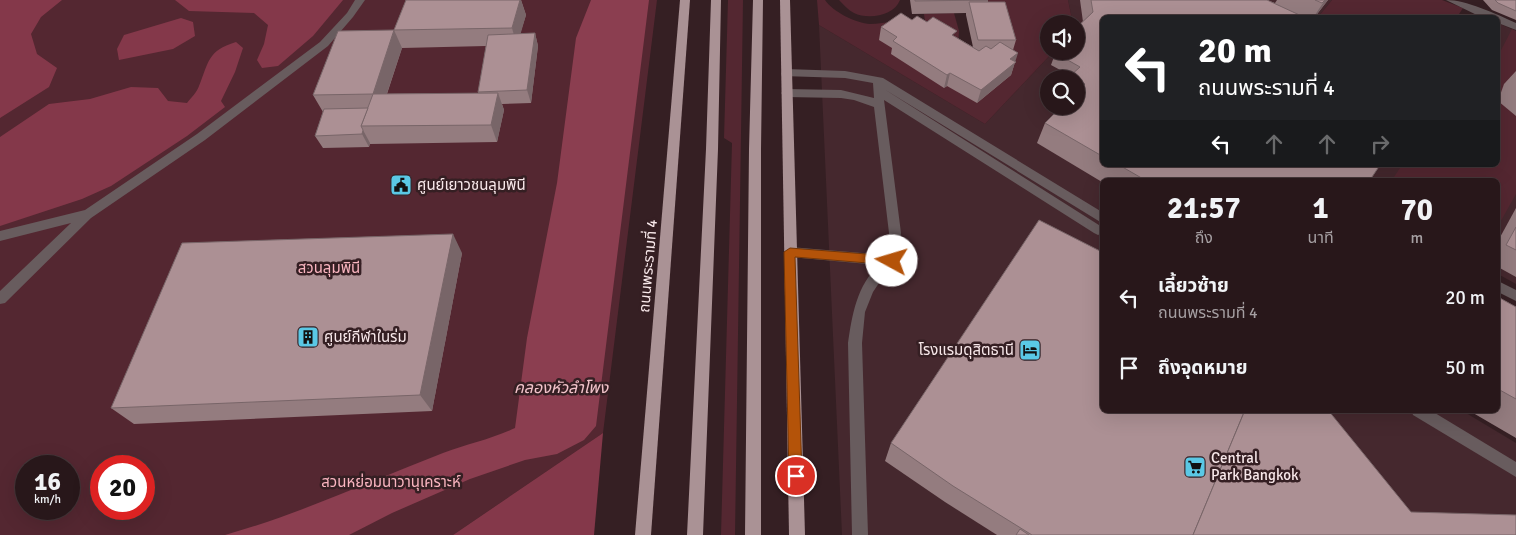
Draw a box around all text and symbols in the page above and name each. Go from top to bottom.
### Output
map controls [1040,15,1085,115]
button: sound [1040,15,1085,60]
text: 20 m [1198,29,1272,72]
icon: left [1115,35,1180,100]
button: search [1040,70,1085,115]
text: ถนนพระรามที่ 4 [1198,74,1335,101]
icon: left [1207,130,1235,158]
icon: ahead [1260,130,1288,158]
icon: ahead [1313,130,1341,158]
icon: right [1366,130,1394,158]
public building icon: ศูนย์เยาวชนลุมพินี [389,173,413,197]
place label: ศูนย์เยาวชนลุมพินี [417,176,526,194]
text: 21:57 [1167,190,1241,227]
text: 1 [1313,190,1329,227]
text: 70 [1401,192,1433,229]
street label: ถนนพระรามที่ 4 [633,219,661,313]
text: ถึง [1195,228,1213,248]
text: นาที [1308,228,1334,248]
text: m [1410,228,1423,248]
position arrow [865,234,917,286]
park label: สวนลุมพินี [298,259,360,277]
text: เลี้ยวซ้าย [1158,274,1229,298]
icon: left [1115,284,1143,312]
text: 20 m [1445,286,1485,310]
text: ถนนพระรามที่ 4 [1158,303,1258,323]
building icon: ศูนย์กีฬาในร่ม [296,325,320,349]
place label: ศูนย์กีฬาในร่ม [324,328,407,346]
hotel icon: โรงแรมดุสิตธานี [1018,338,1042,362]
place label: โรงแรมดุสิตธานี [918,341,1014,359]
icon: arrive [1115,354,1143,382]
text: ถึงจุดหมาย [1158,356,1248,380]
text: 50 m [1445,356,1485,380]
water label: คลองหัวลำโพง [514,378,609,398]
place label: Central Park Bangkok [1211,449,1299,484]
speed limit sign: 20 [90,455,155,520]
pin [775,455,817,497]
supermarket icon: Central Park Bangkok [1183,455,1207,479]
icon: arrive [782,462,810,490]
text: 16 [34,466,61,497]
park label: สวนหย่อมนาวานุเคราะห์ [321,473,461,491]
text: km/h [34,492,61,507]

